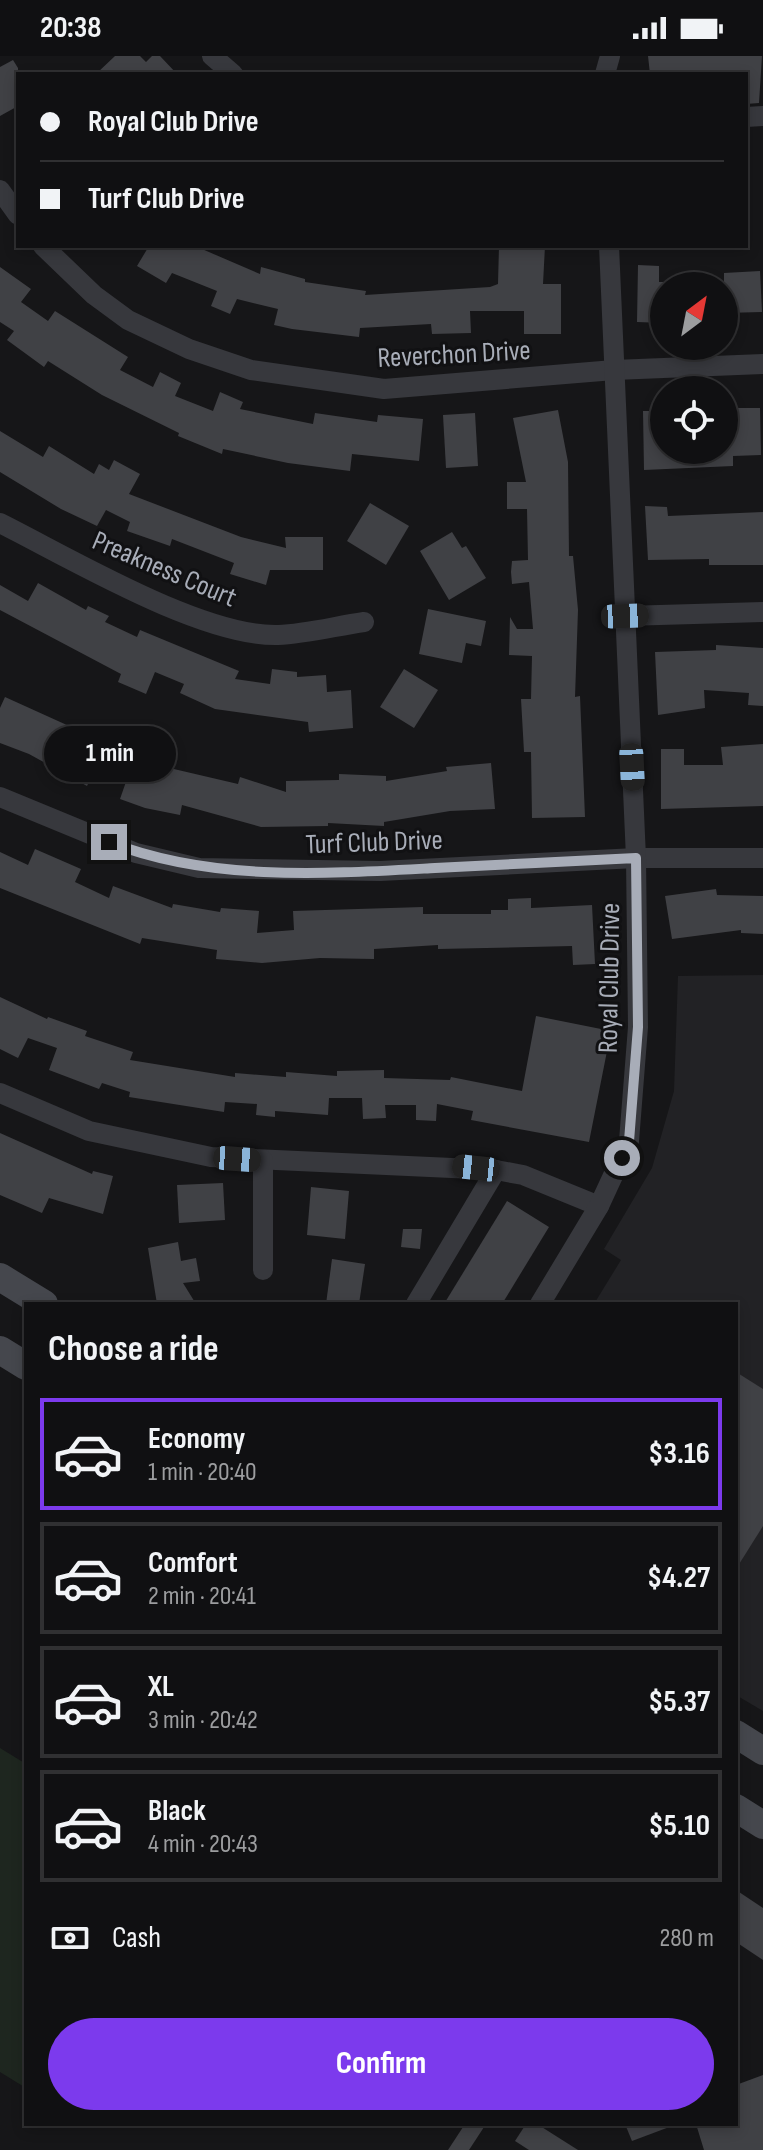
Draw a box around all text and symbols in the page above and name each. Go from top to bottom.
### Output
text: 20:38 [40,10,101,46]
text: Royal Club Drive [88,104,259,140]
text: Turf Club Drive [88,181,245,217]
north arrow [650,272,738,360]
map controls [650,272,738,464]
street label: Reverchon Drive [377,334,531,375]
button: locate [650,376,738,464]
street label: Preakness Court [87,524,241,614]
car [601,603,649,629]
callout: 1 min [43,726,175,782]
text: 1 min [86,738,134,769]
car [619,742,645,792]
route end [91,824,127,860]
street label: Turf Club Drive [305,824,443,861]
street label: Royal Club Drive [592,903,627,1053]
route start [604,1140,640,1176]
car [212,1145,262,1173]
car [451,1154,501,1182]
text: Choose a ride [48,1328,219,1371]
icon: car [52,1418,124,1490]
text: Economy [148,1421,245,1457]
text: $3.16 [648,1436,710,1472]
text: 1 min · 20:40 [148,1457,257,1488]
icon: car [52,1542,124,1614]
text: Comfort [148,1545,238,1581]
text: $4.27 [647,1560,710,1596]
text: 2 min · 20:41 [148,1581,256,1612]
icon: car [52,1666,124,1738]
text: XL [148,1669,174,1705]
text: $5.37 [648,1684,710,1720]
text: 3 min · 20:42 [148,1705,258,1736]
icon: car [52,1790,124,1862]
text: Black [148,1793,206,1829]
text: $5.10 [648,1808,710,1844]
text: 4 min · 20:43 [148,1829,258,1860]
icon: cash [48,1916,92,1960]
text: Cash [112,1920,161,1956]
text: 280 m [659,1923,714,1954]
button: Confirm [48,2018,714,2110]

